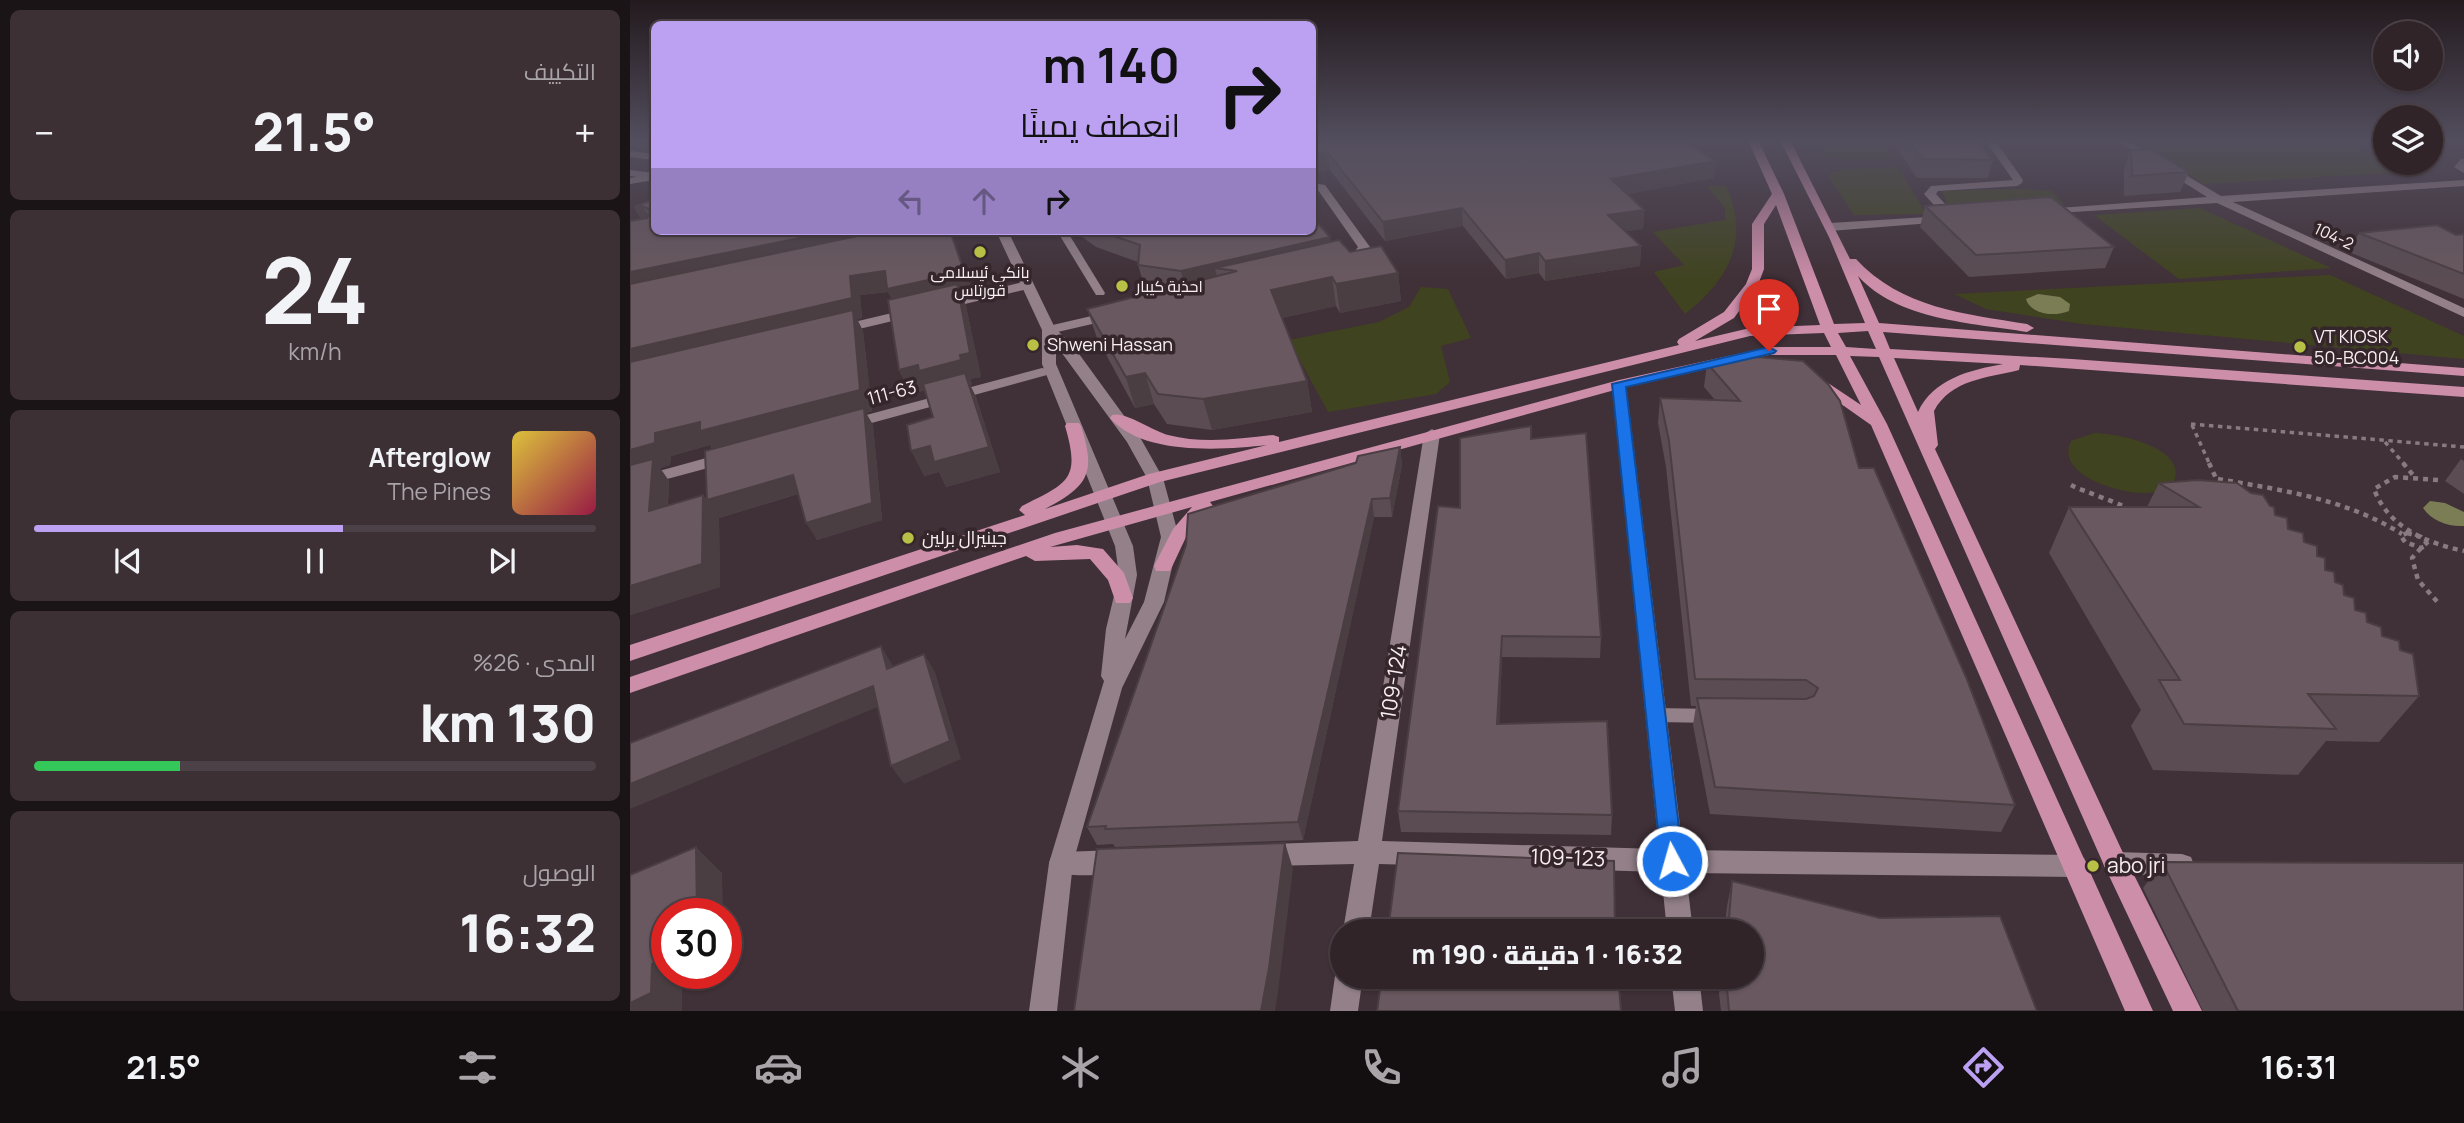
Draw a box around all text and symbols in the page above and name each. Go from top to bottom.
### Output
map controls [2373,21,2443,175]
button: sound [2373,21,2443,91]
text: 140 m [1043,31,1180,98]
icon: right [1204,49,1295,140]
text: التكييف [524,55,596,87]
text: 21.5° [253,96,376,167]
text: انعطف يمينًا [1020,103,1180,147]
button: layers [2373,105,2443,175]
text: − [34,106,55,158]
text: + [574,106,596,158]
icon: left [892,182,930,220]
icon: ahead [965,182,1003,220]
icon: right [1038,182,1076,220]
street label: 104-2 [2311,217,2357,255]
text: 24 [261,227,369,351]
marker: بانکی ئیسلامی قورتاس [972,244,988,260]
place label: بانکی ئیسلامی قورتاس [930,261,1030,301]
place label: احذية كيبار [1135,275,1203,297]
marker: احذية كيبار [1114,278,1130,294]
pin [1739,279,1799,351]
icon: arrive [1750,290,1788,328]
place label: VT KIOSK 50-BC004 [2314,324,2399,369]
place label: Shweni Hassan [1047,332,1173,356]
text: km/h [288,335,342,367]
marker: Shweni Hassan [1025,337,1041,353]
marker: VT KIOSK 50-BC004 [2292,339,2308,355]
street label: 111-63 [865,374,919,410]
text: Afterglow [369,439,491,475]
text: The Pines [387,475,491,507]
place label: جينيرال برلين [922,525,1007,549]
marker: جينيرال برلين [900,530,916,546]
icon: previous [109,542,147,580]
icon: pause [296,542,334,580]
icon: next [483,542,521,580]
street label: 109-124 [1373,643,1413,721]
text: المدى · 26% [473,646,596,678]
text: 130 km [420,687,596,758]
position arrow [1635,824,1709,898]
street label: 109-123 [1530,842,1606,872]
place label: abo jri [2107,851,2165,879]
text: الوصول [523,856,596,888]
marker: abo jri [2085,858,2101,874]
text: 16:32 [459,897,596,968]
speed limit sign: 30 [651,898,742,989]
text: 16:32 · 1 دقيقة · 190 m [1412,936,1682,972]
icon: filters [453,1043,502,1092]
icon: car [754,1043,803,1092]
icon: climate [1056,1043,1105,1092]
icon: phone [1357,1043,1406,1092]
icon: music [1658,1043,1707,1092]
icon: directions [1959,1043,2008,1092]
text: 21.5° [126,1045,201,1089]
text: 16:31 [2260,1045,2338,1089]

